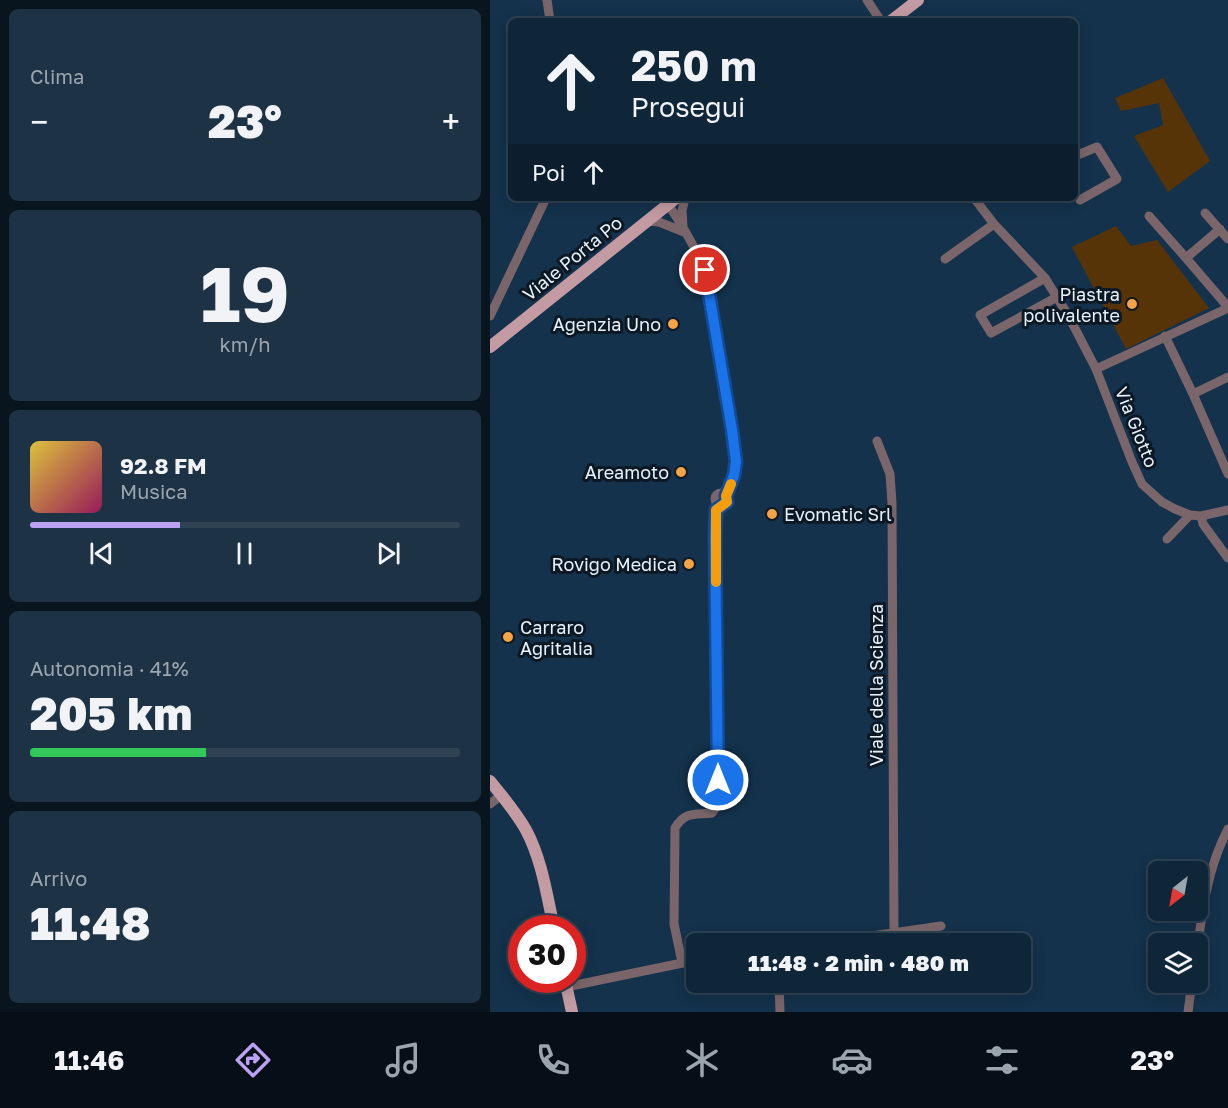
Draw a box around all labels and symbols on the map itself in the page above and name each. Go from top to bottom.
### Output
street label: Viale Porta Po [518,211,626,305]
pin [679,244,730,295]
place label: Piastra polivalente [1023,283,1120,326]
marker: Piastra polivalente [1125,297,1139,311]
place label: Agenzia Uno [553,313,661,335]
marker: Agenzia Uno [666,317,680,331]
street label: Via Giotto [1111,384,1163,470]
place label: Areamoto [585,461,669,483]
marker: Areamoto [674,465,688,479]
place label: Evomatic Srl [784,503,892,525]
marker: Evomatic Srl [765,507,779,521]
place label: Rovigo Medica [551,553,677,575]
marker: Rovigo Medica [682,557,696,571]
street label: Viale della Scienza [865,604,887,766]
place label: Carraro Agritalia [520,616,593,659]
marker: Carraro Agritalia [501,630,515,644]
position arrow [686,748,750,812]
north arrow [1148,861,1208,921]
speed limit sign: 30 [508,915,586,993]

